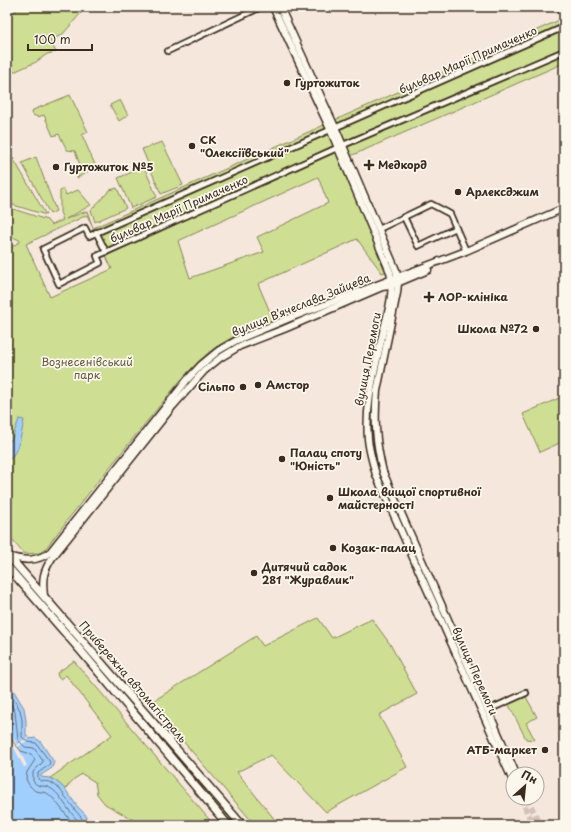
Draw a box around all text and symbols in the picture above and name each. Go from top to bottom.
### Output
street label: бульвар Марії Примаченко [396,21,540,98]
scale bar [28,26,92,52]
text: 100 m [34,30,71,48]
place label: Гуртожиток [295,74,361,91]
marker: Гуртожиток [282,78,292,88]
place label: СК "Олексіївський" [200,131,289,161]
marker: СК "Олексіївський" [187,141,197,151]
place label: Медкорд [378,156,427,173]
place label: Гуртожиток №5 [64,158,154,175]
marker: Медкорд [363,159,375,171]
marker: Гуртожиток №5 [51,162,61,172]
street label: бульвар Марії Примаченко [107,170,251,247]
place label: Арлексджим [466,183,539,200]
marker: Арлексджим [453,187,463,197]
street label: вулиця Вʼячеслава Зайцева [229,269,373,340]
place label: ЛОР-клініка [438,288,508,305]
marker: ЛОР-клініка [423,291,435,303]
street label: вулиця Перемоги [350,311,385,407]
place label: Школа №72 [457,320,528,337]
marker: Школа №72 [531,324,541,334]
park label: Вознесенівський парк [41,353,133,383]
place label: Амстор [266,376,310,393]
place label: Сільпо [198,378,236,395]
marker: Амстор [253,380,263,390]
marker: Сільпо [238,382,248,392]
place label: Палац споту "Юність" [290,444,362,474]
marker: Палац споту "Юність" [277,454,287,464]
place label: Школа вищої спортивної майстерності [338,483,481,513]
marker: Школа вищої спортивної майстерності [325,493,335,503]
place label: Козак-палац [341,539,416,556]
marker: Козак-палац [328,543,338,553]
place label: Дитячий садок 281 "Журавлик" [261,558,354,588]
marker: Дитячий садок 281 "Журавлик" [249,568,259,578]
street label: Прибережна автомагістраль [76,617,191,747]
street label: вулиця Перемоги [448,624,503,718]
place label: АТБ-маркет [467,741,537,758]
marker: АТБ-маркет [540,745,550,755]
text: Пн [519,765,541,788]
north arrow [505,766,545,806]

